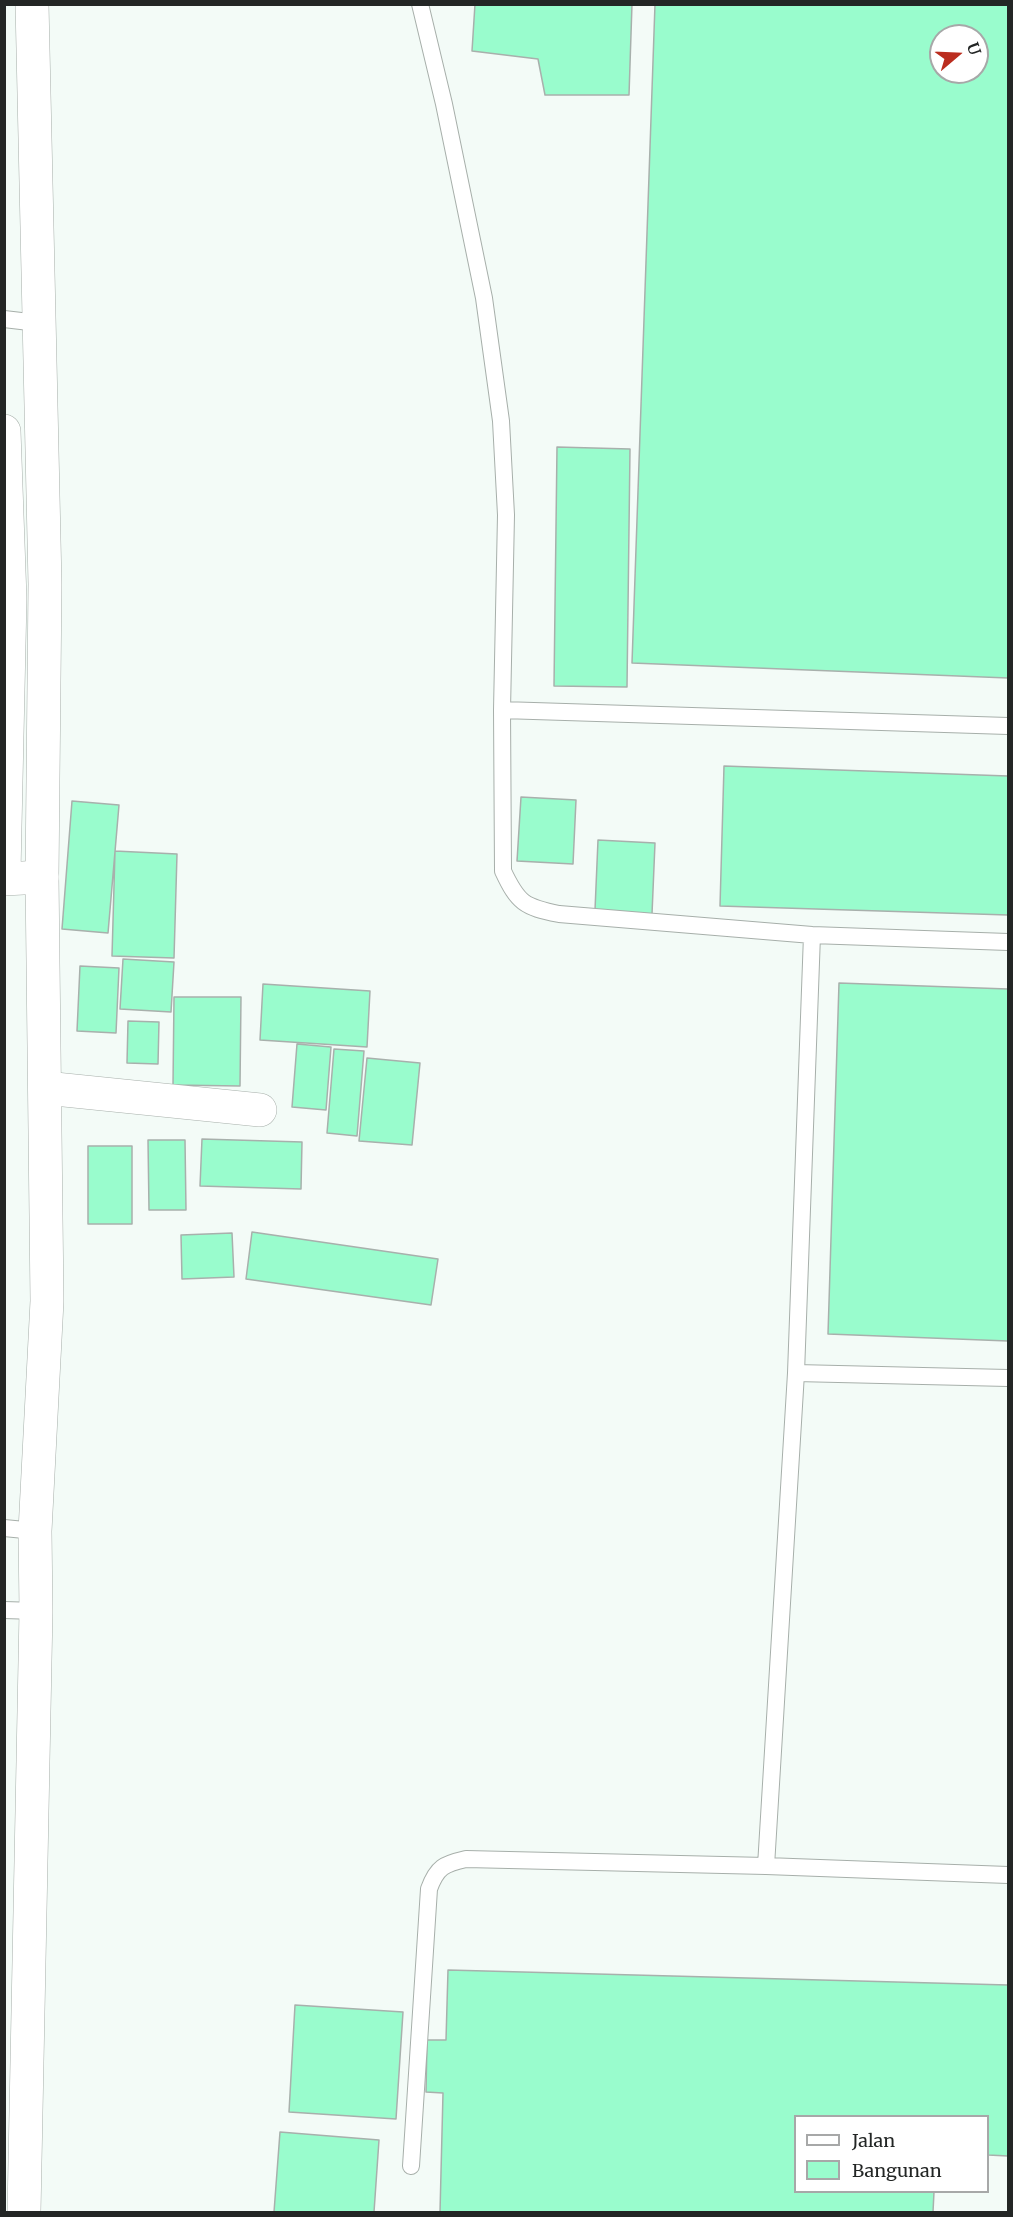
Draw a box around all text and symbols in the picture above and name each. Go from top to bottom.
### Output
north arrow [929,24,989,84]
text: U [963,40,986,58]
legend [794,2115,989,2193]
text: Jalan [852,2129,895,2152]
text: Bangunan [852,2159,942,2182]

